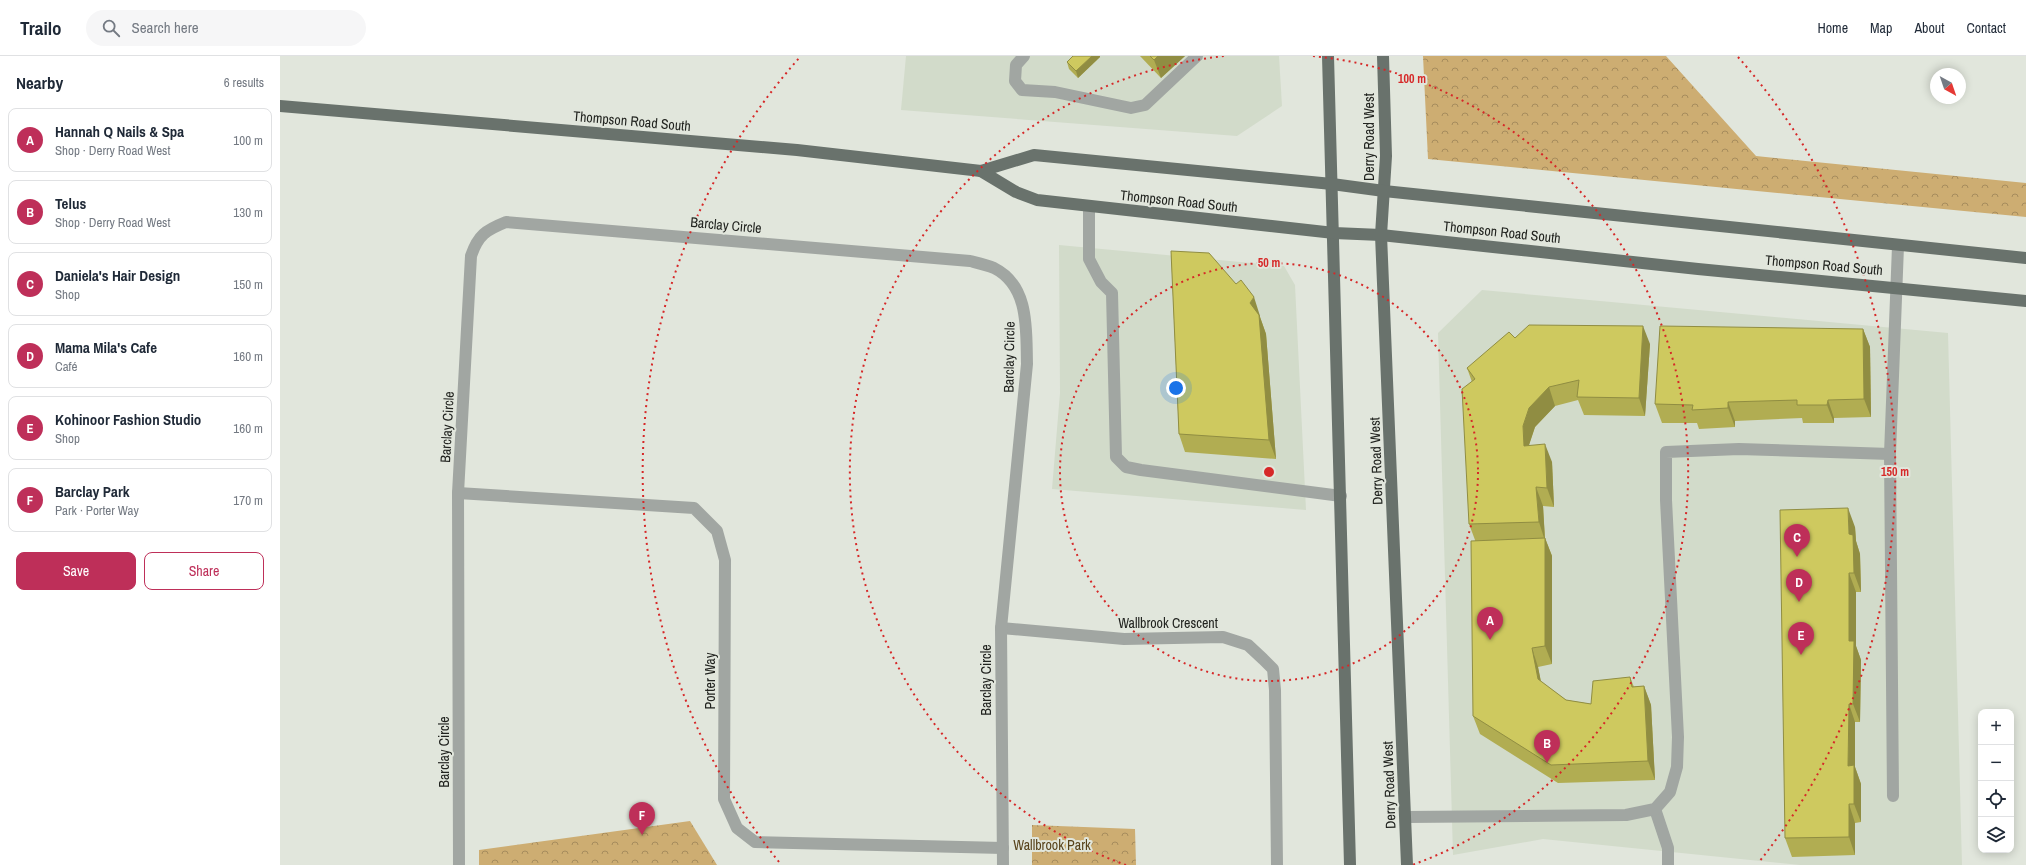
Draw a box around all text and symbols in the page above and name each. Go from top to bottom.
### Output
search box [86,10,366,46]
text: Trailo [20,15,62,41]
icon: search [100,17,122,39]
text: Search here [132,17,199,38]
text: Home [1817,19,1848,37]
text: Map [1870,19,1892,37]
text: About [1914,19,1944,37]
text: Contact [1966,19,2006,37]
north arrow [1930,68,1966,104]
text: Nearby [16,71,63,94]
text: 100 m [1398,71,1426,87]
text: 6 results [224,74,264,91]
street label: Derry Road West [1360,93,1378,181]
street label: Thompson Road South [572,107,692,135]
text: Hannah Q Nails & Spa [55,121,184,142]
text: A [26,132,34,149]
text: 100 m [233,132,263,149]
text: Shop · Derry Road West [55,142,170,159]
street label: Thompson Road South [1119,186,1239,216]
text: Telus [55,193,86,214]
text: B [26,204,34,221]
text: 130 m [233,204,263,221]
street label: Barclay Circle [690,213,762,237]
text: Shop · Derry Road West [55,214,170,231]
street label: Thompson Road South [1442,217,1562,247]
street label: Thompson Road South [1764,251,1884,279]
text: 50 m [1258,255,1280,271]
text: Daniela's Hair Design [55,265,180,286]
text: C [26,276,34,293]
text: 150 m [233,276,263,293]
text: Shop [55,286,80,303]
street label: Barclay Circle [999,321,1019,393]
text: Mama Mila's Cafe [55,337,157,358]
text: D [26,348,34,365]
text: 160 m [233,348,263,365]
text: Café [55,358,78,375]
your location [1166,378,1186,398]
street label: Barclay Circle [436,391,458,463]
text: Kohinoor Fashion Studio [55,409,201,430]
street label: Derry Road West [1365,417,1387,505]
text: E [26,420,34,437]
text: 160 m [233,420,263,437]
text: Shop [55,430,80,447]
text: 150 m [1881,464,1909,480]
centre of rings [1262,465,1276,479]
text: Barclay Park [55,481,130,502]
text: F [27,492,33,509]
text: 170 m [233,492,263,509]
text: Park · Porter Way [55,502,139,519]
pin: C [1784,524,1810,557]
button: Save [16,552,136,590]
button: Share [144,552,264,590]
pin: D [1786,569,1812,602]
pin: A [1477,607,1503,640]
street label: Wallbrook Crescent [1118,614,1218,632]
pin: E [1788,622,1814,655]
street label: Barclay Circle [977,644,995,716]
street label: Porter Way [701,652,719,710]
map controls [1978,709,2014,853]
button: + [1978,709,2014,745]
street label: Barclay Circle [435,716,453,788]
pin: B [1534,730,1560,763]
street label: Derry Road West [1378,741,1400,829]
button: − [1978,745,2014,781]
button: locate [1978,781,2014,817]
pin: F [629,802,655,835]
button: layers [1978,817,2014,853]
park label: Wallbrook Park [1013,836,1091,854]

